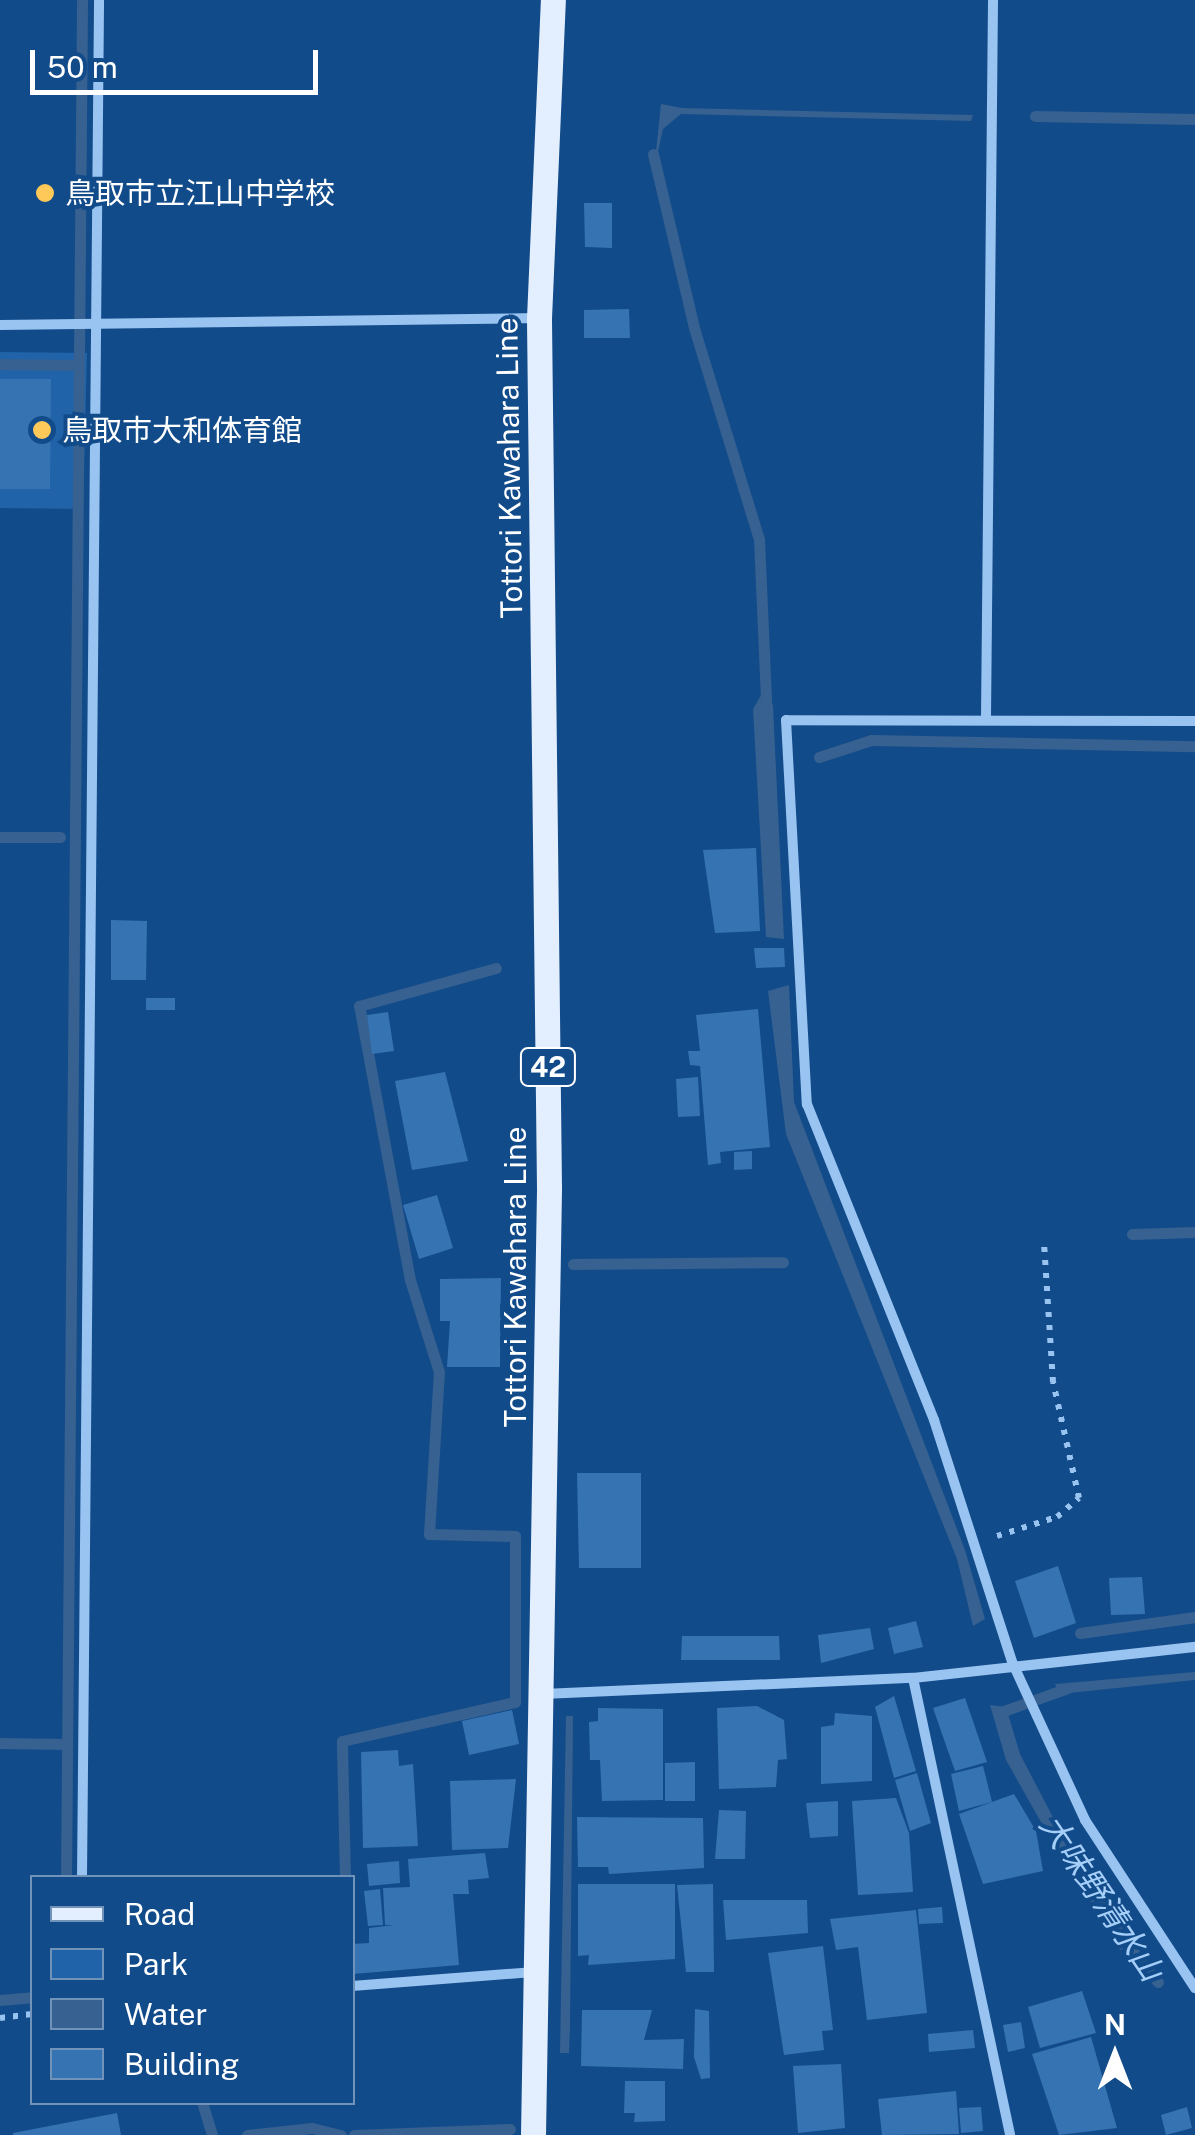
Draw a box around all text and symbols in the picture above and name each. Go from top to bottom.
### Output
scale bar [35,30,322,92]
text: 50 m [47,49,118,85]
place label: 鳥取市立江山中学校 [65,175,335,211]
marker: 鳥取市立江山中学校 [34,182,56,204]
street label: Tottori Kawahara Line [488,317,530,619]
place label: 鳥取市大和体育館 [62,412,302,448]
marker: 鳥取市大和体育館 [31,419,53,441]
road number: 42 [518,1044,578,1090]
street label: Tottori Kawahara Line [497,1127,533,1427]
water label: 大味野清水山 [1031,1808,1171,1988]
legend [30,1875,355,2105]
text: Road [124,1896,195,1932]
text: Park [124,1946,188,1982]
text: Water [124,1996,207,2032]
north arrow [1065,2005,1165,2105]
text: N [1104,2008,1126,2041]
text: Building [124,2046,239,2082]

